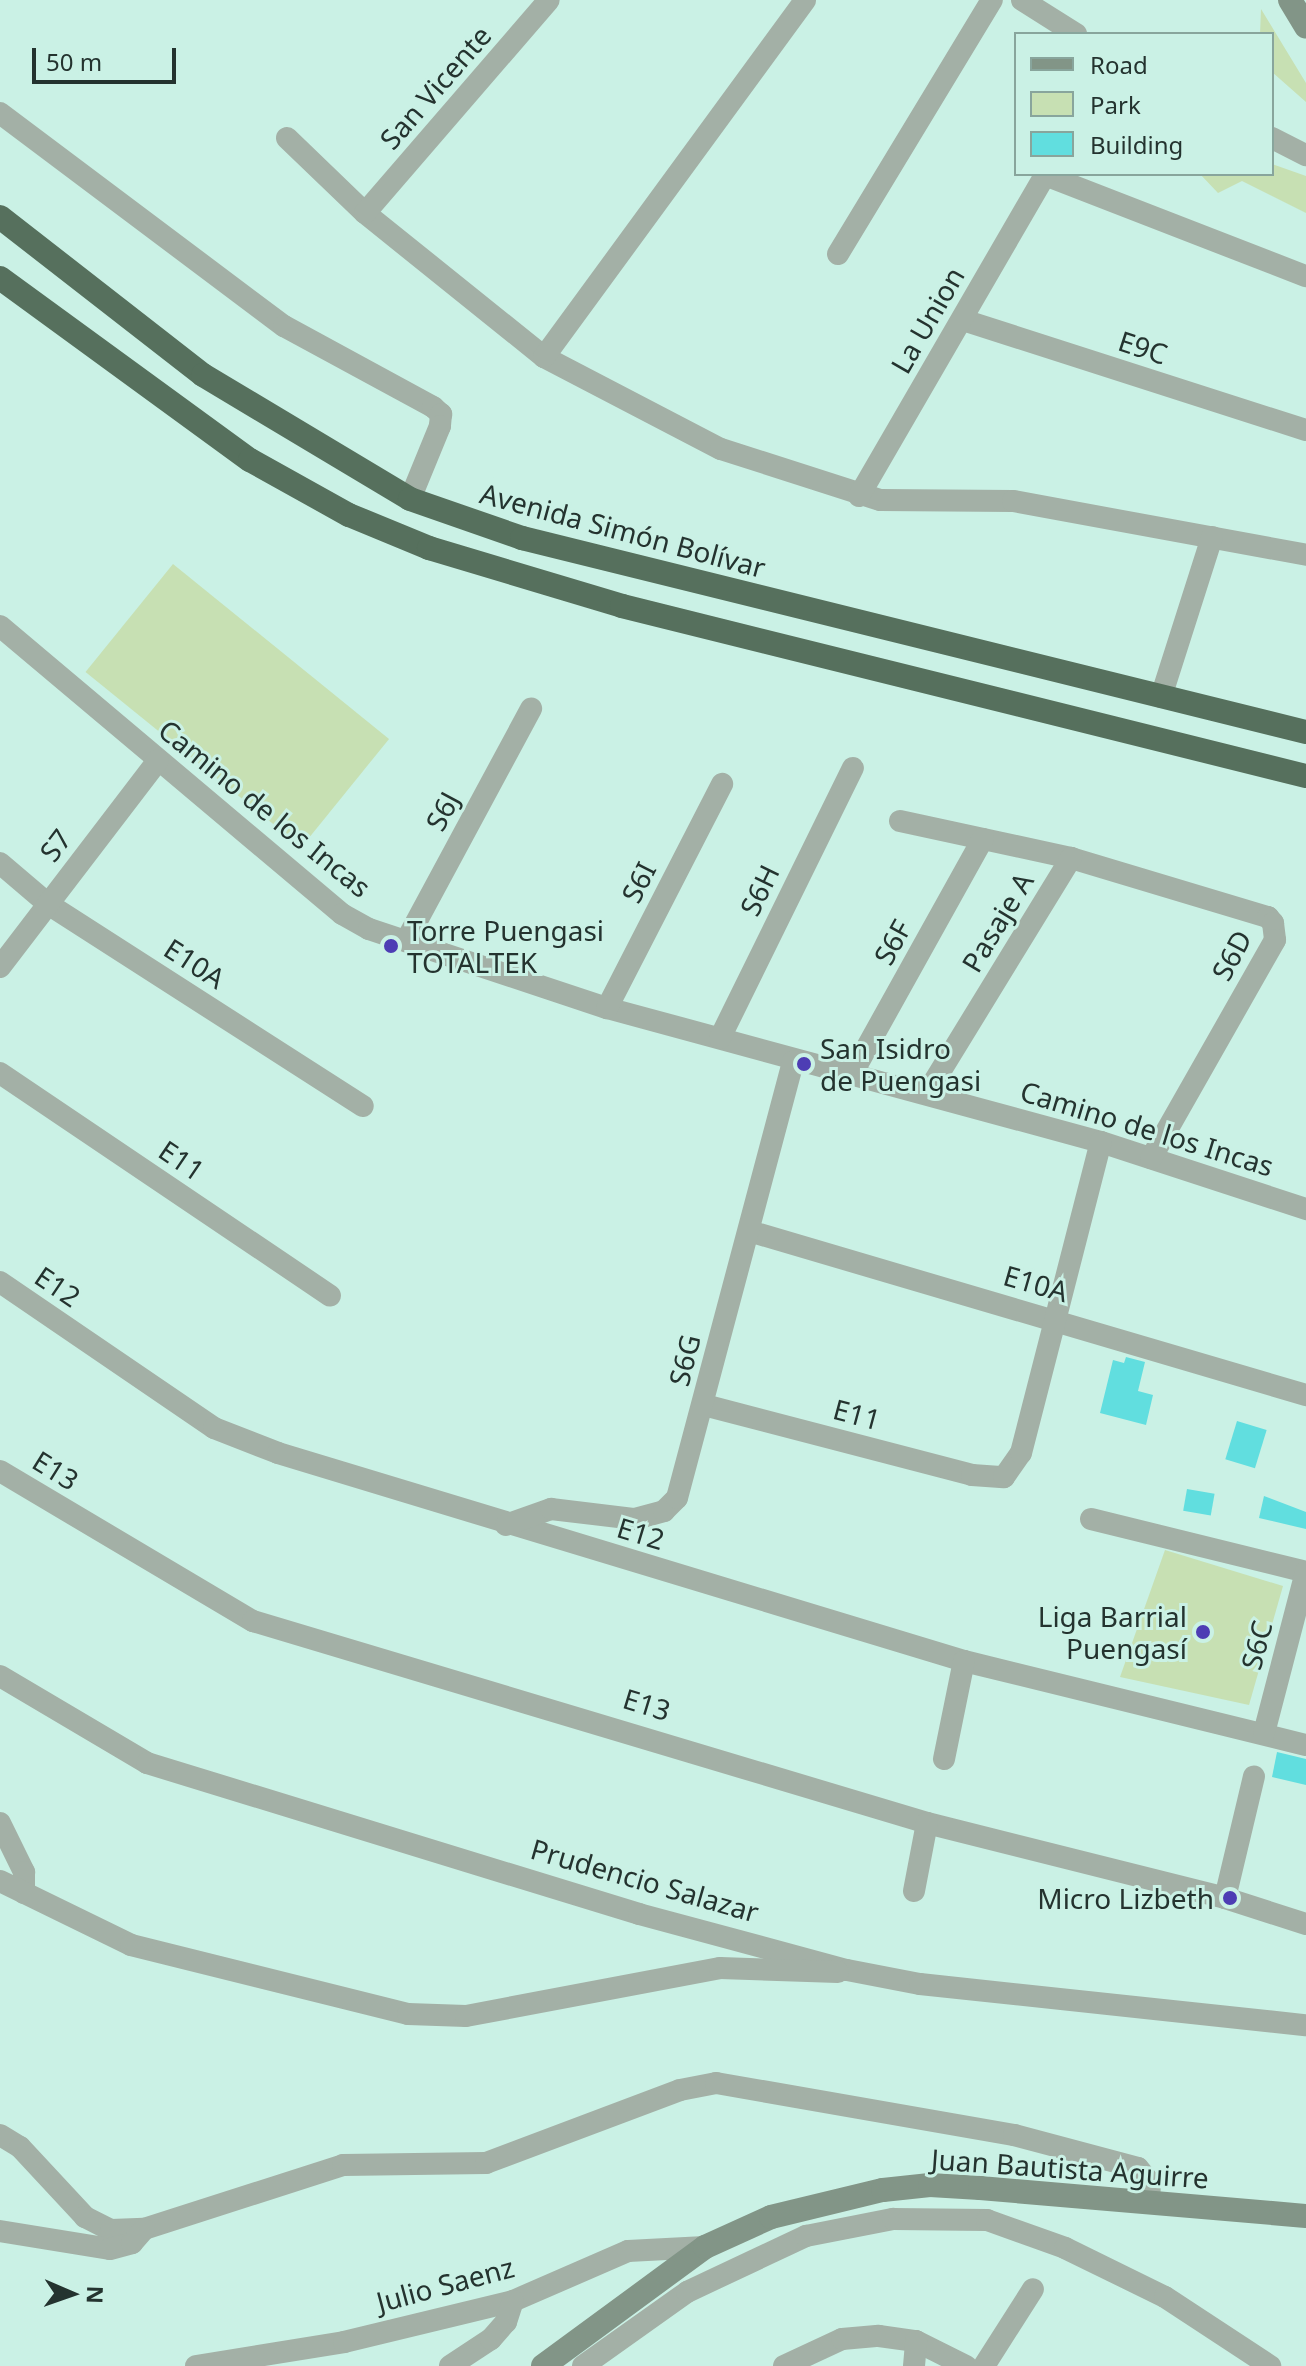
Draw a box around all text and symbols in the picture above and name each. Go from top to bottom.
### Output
street label: San Vicente [372,19,498,155]
scale bar [36,32,180,82]
legend [1014,32,1274,176]
text: 50 m [46,45,102,78]
text: Road [1090,48,1148,81]
text: Park [1090,88,1141,121]
text: Building [1090,128,1183,161]
street label: La Union [883,261,971,379]
street label: E9C [1114,323,1172,371]
street label: Avenida Simón Bolívar [477,476,769,584]
street label: Camino de los Incas [152,712,378,904]
street label: S6J [418,786,466,836]
street label: S7 [32,822,78,868]
street label: S6I [614,856,662,908]
street label: S6H [732,859,786,921]
street label: Pasaje A [954,866,1040,978]
place label: Torre Puengasi TOTALTEK [407,913,604,979]
street label: S6F [866,914,918,970]
street label: S6D [1204,924,1258,986]
street label: E10A [158,931,232,995]
marker: Torre Puengasi TOTALTEK [382,937,400,955]
place label: San Isidro de Puengasi [820,1031,981,1097]
marker: San Isidro de Puengasi [795,1055,813,1073]
street label: Camino de los Incas [1016,1074,1278,1182]
street label: E11 [153,1133,211,1187]
street label: E10A [1000,1258,1072,1308]
street label: E12 [29,1259,87,1313]
street label: S6G [661,1331,707,1389]
street label: E11 [830,1392,884,1436]
street label: E13 [27,1443,85,1497]
street label: E12 [613,1510,669,1556]
place label: Liga Barrial Puengasí [1038,1599,1187,1665]
street label: S6C [1233,1617,1279,1673]
marker: Liga Barrial Puengasí [1194,1623,1212,1641]
street label: E13 [619,1681,675,1727]
street label: Prudencio Salazar [527,1831,763,1929]
place label: Micro Lizbeth [1037,1881,1214,1915]
marker: Micro Lizbeth [1221,1889,1239,1907]
street label: Juan Bautista Aguirre [930,2142,1210,2194]
street label: Julio Saenz [373,2250,517,2318]
north arrow [32,2254,112,2334]
text: N [81,2285,111,2304]

